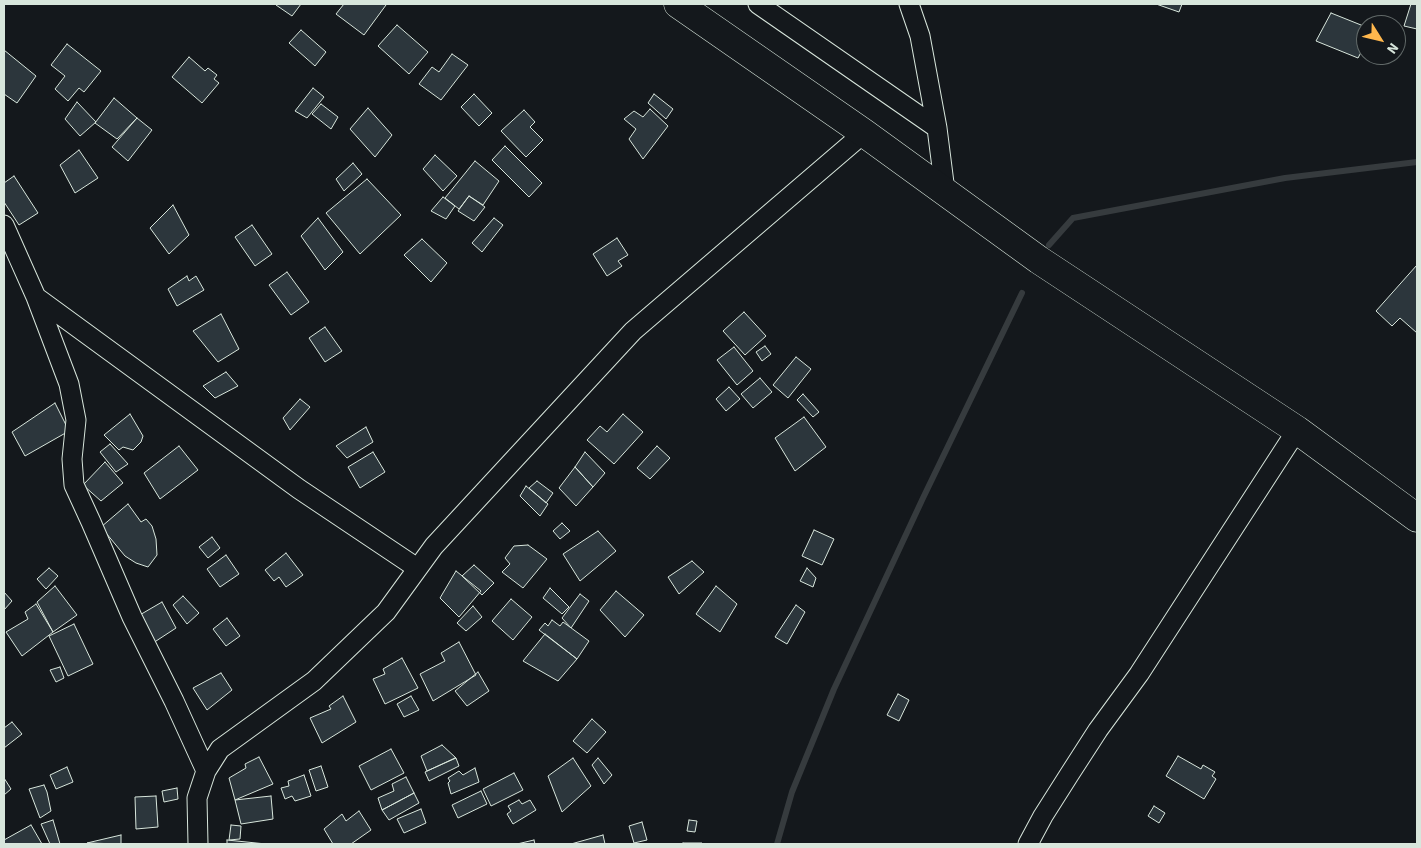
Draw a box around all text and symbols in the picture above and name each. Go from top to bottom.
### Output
north arrow [1356,15,1406,65]
text: N [1381,39,1403,58]

